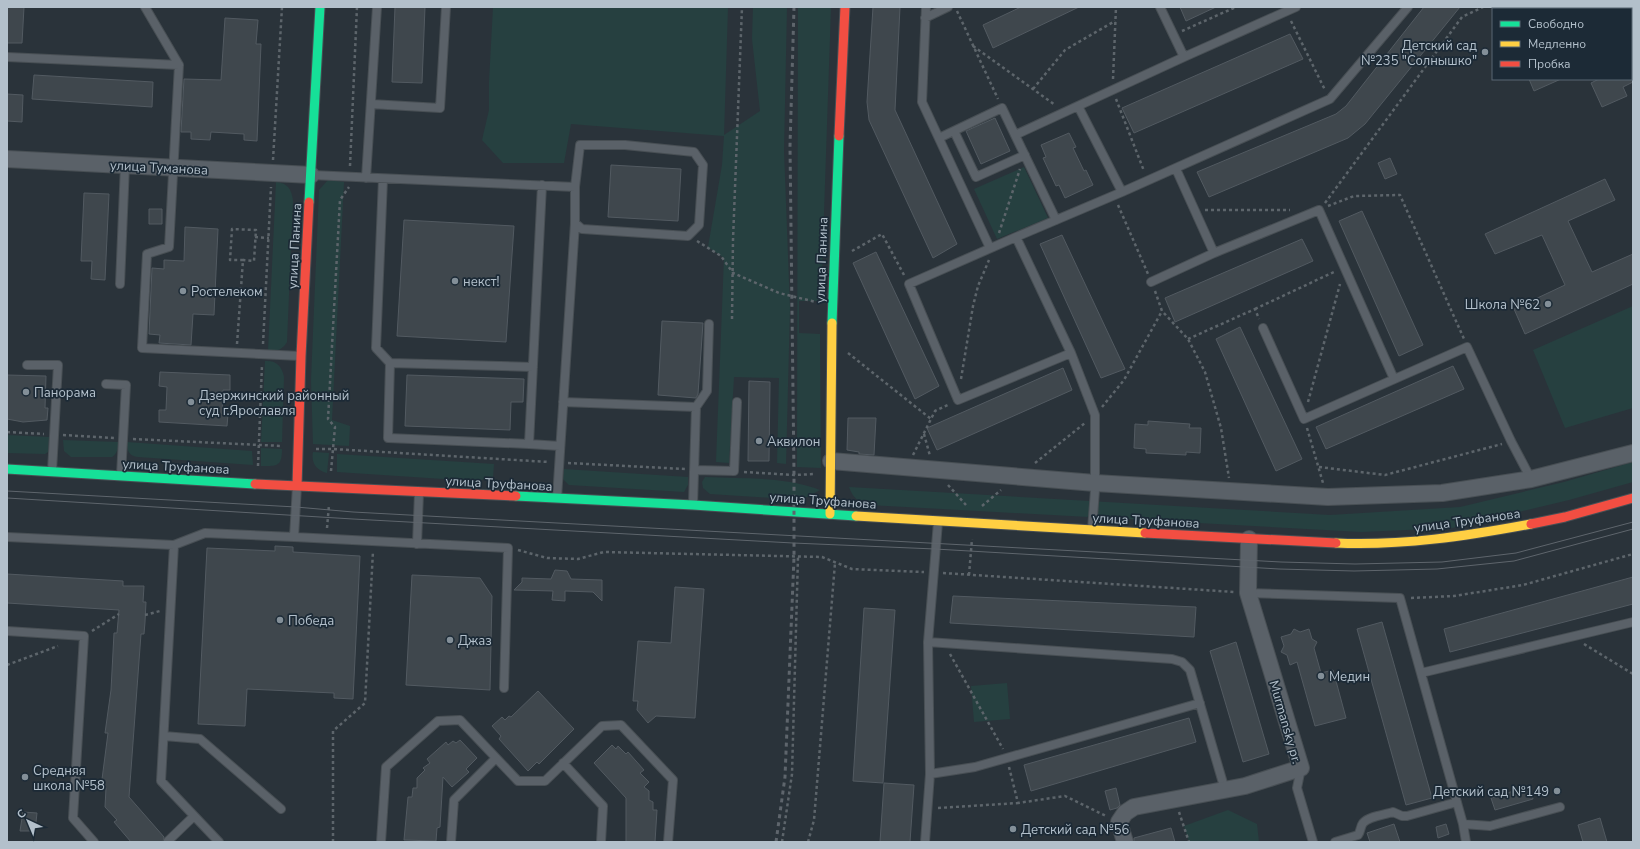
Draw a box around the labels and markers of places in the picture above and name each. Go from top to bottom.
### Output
place label: Детский сад №235 "Солнышко" [1361,37,1477,70]
marker: Детский сад №235 "Солнышко" [1480,47,1490,57]
place label: некст! [463,273,499,291]
marker: некст! [450,276,460,286]
place label: Ростелеком [191,283,263,301]
marker: Ростелеком [178,286,188,296]
place label: Школа №62 [1465,296,1540,314]
marker: Школа №62 [1543,299,1553,309]
place label: Панорама [34,384,96,402]
marker: Панорама [21,387,31,397]
place label: Дзержинский районный суд г.Ярославля [199,387,349,420]
marker: Дзержинский районный суд г.Ярославля [186,397,196,407]
place label: Аквилон [767,433,820,451]
marker: Аквилон [754,436,764,446]
place label: Победа [288,612,334,630]
marker: Победа [275,615,285,625]
place label: Джаз [458,632,492,650]
marker: Джаз [445,635,455,645]
place label: Медин [1329,668,1370,686]
marker: Медин [1316,671,1326,681]
place label: Средняя школа №58 [33,762,105,795]
marker: Средняя школа №58 [20,772,30,782]
place label: Детский сад №149 [1433,783,1549,801]
marker: Детский сад №149 [1552,786,1562,796]
place label: Детский сад №56 [1021,821,1129,839]
marker: Детский сад №56 [1008,824,1018,834]

